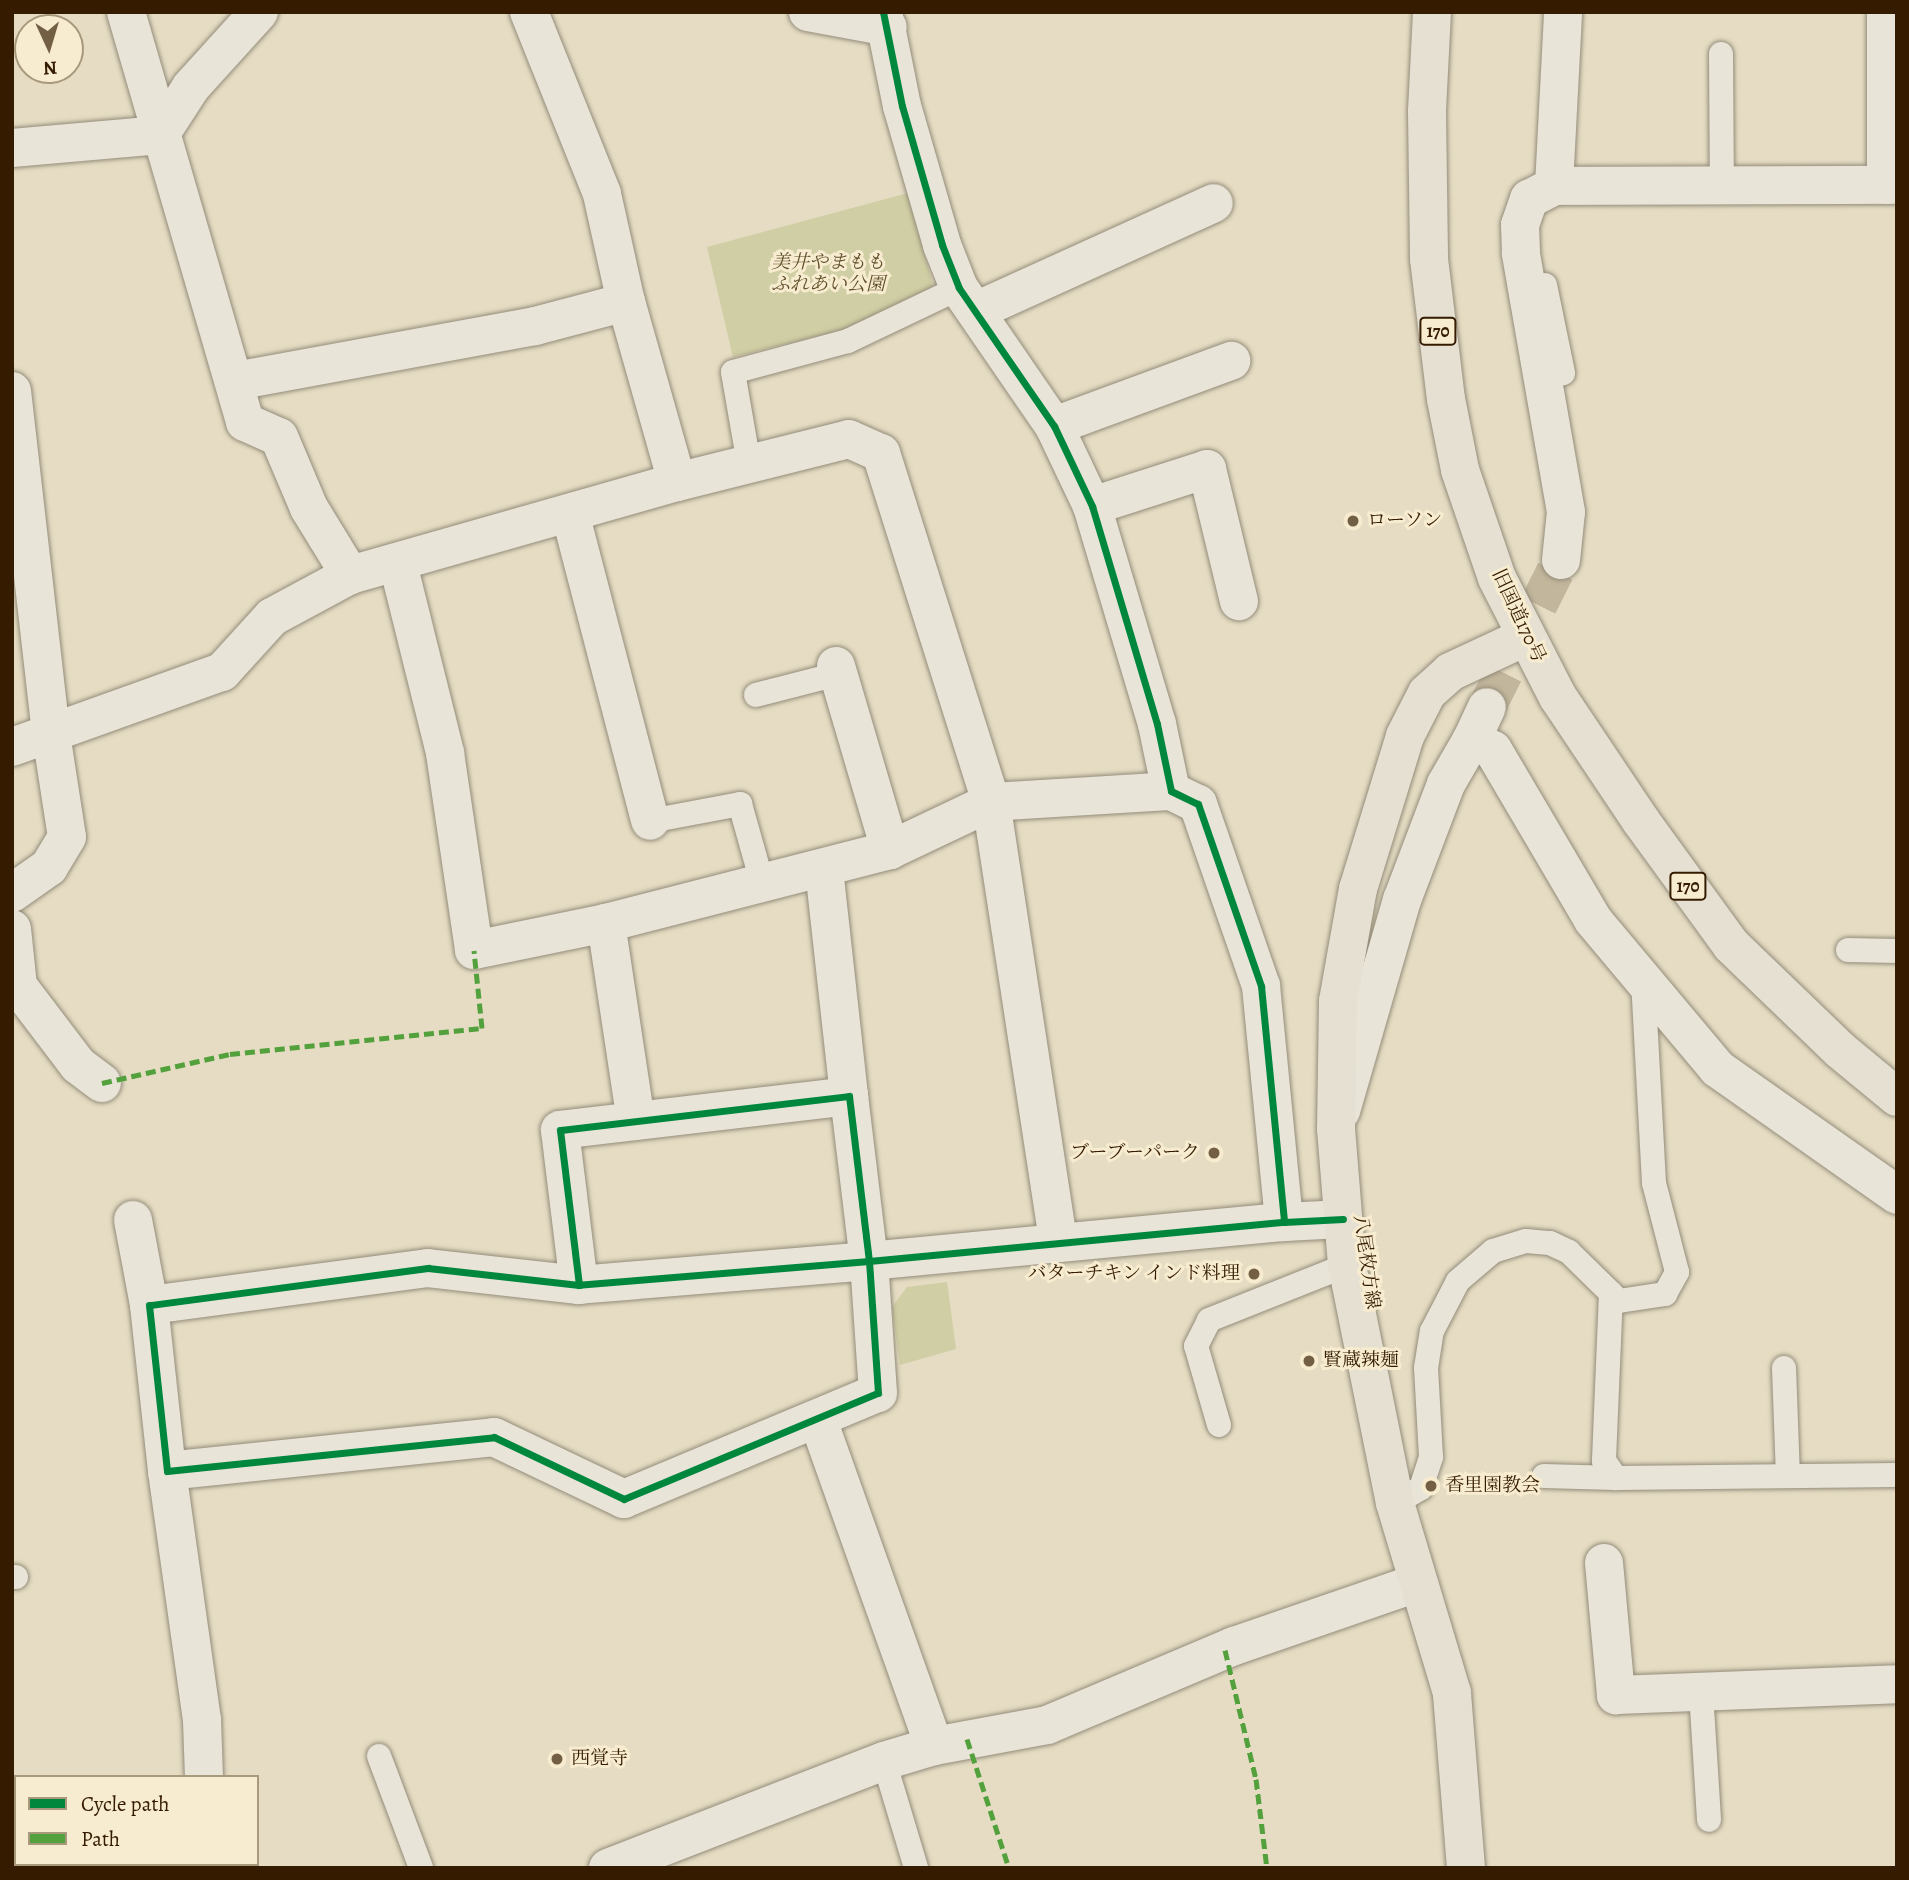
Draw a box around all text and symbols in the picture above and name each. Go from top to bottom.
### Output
north arrow [14,14,84,84]
text: N [43,55,58,81]
park label: 美井やまもも ふれあい公園 [771,252,885,296]
road number: 170 [1419,316,1457,346]
place label: ローソン [1367,510,1443,532]
marker: ローソン [1345,513,1361,529]
street label: 旧国道170号 [1486,566,1550,666]
road number: 170 [1669,872,1707,900]
place label: ブーブーパーク [1068,1142,1200,1164]
marker: ブーブーパーク [1206,1145,1222,1161]
street label: 八尾枚方線 [1348,1213,1384,1311]
place label: バターチキン インド料理 [1027,1263,1240,1285]
marker: バターチキン インド料理 [1246,1266,1262,1282]
place label: 賢蔵辣麺 [1323,1350,1399,1372]
marker: 賢蔵辣麺 [1301,1353,1317,1369]
place label: 香里園教会 [1445,1475,1540,1497]
marker: 香里園教会 [1423,1478,1439,1494]
place label: 西覚寺 [571,1748,628,1770]
marker: 西覚寺 [549,1751,565,1767]
legend [14,1775,259,1866]
text: Cycle path [81,1790,170,1818]
text: Path [81,1825,120,1853]

